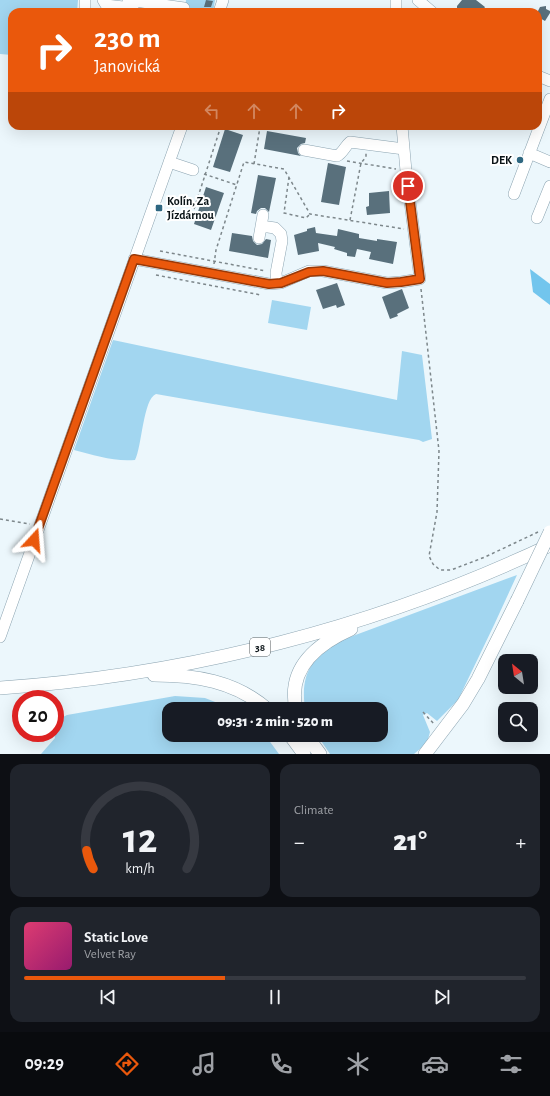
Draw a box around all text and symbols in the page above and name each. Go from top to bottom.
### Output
icon: right [28,24,80,76]
text: 230 m [94,25,161,53]
text: Janovická [94,58,160,76]
icon: left [201,100,223,122]
icon: ahead [243,100,265,122]
icon: ahead [285,100,307,122]
icon: right [327,100,349,122]
place label: DEK [491,154,513,166]
marker: DEK [515,155,525,165]
pin [391,169,425,203]
icon: arrive [397,175,419,197]
place label: Kolín, Za Jízdárnou [167,195,215,221]
marker: Kolín, Za Jízdárnou [154,203,164,213]
position arrow [13,519,55,561]
road number: 38 [250,638,270,656]
north arrow [498,654,538,694]
map controls [498,654,538,742]
speed limit sign: 20 [12,690,64,742]
button: search [498,702,538,742]
text: 09:31 · 2 min · 520 m [217,714,333,729]
text: Climate [294,804,333,817]
text: 12 [123,818,157,859]
text: 21° [393,826,427,856]
text: − [294,831,305,853]
text: + [515,831,526,853]
text: km/h [125,861,155,875]
text: Static Love [84,930,148,945]
text: Velvet Ray [84,948,136,961]
icon: previous [97,986,119,1008]
icon: pause [264,986,286,1008]
icon: next [431,986,453,1008]
icon: directions [113,1050,141,1078]
icon: music [190,1050,218,1078]
icon: phone [267,1050,295,1078]
icon: climate [344,1050,372,1078]
icon: car [421,1050,449,1078]
icon: filters [497,1050,525,1078]
text: 09:29 [24,1055,64,1073]

